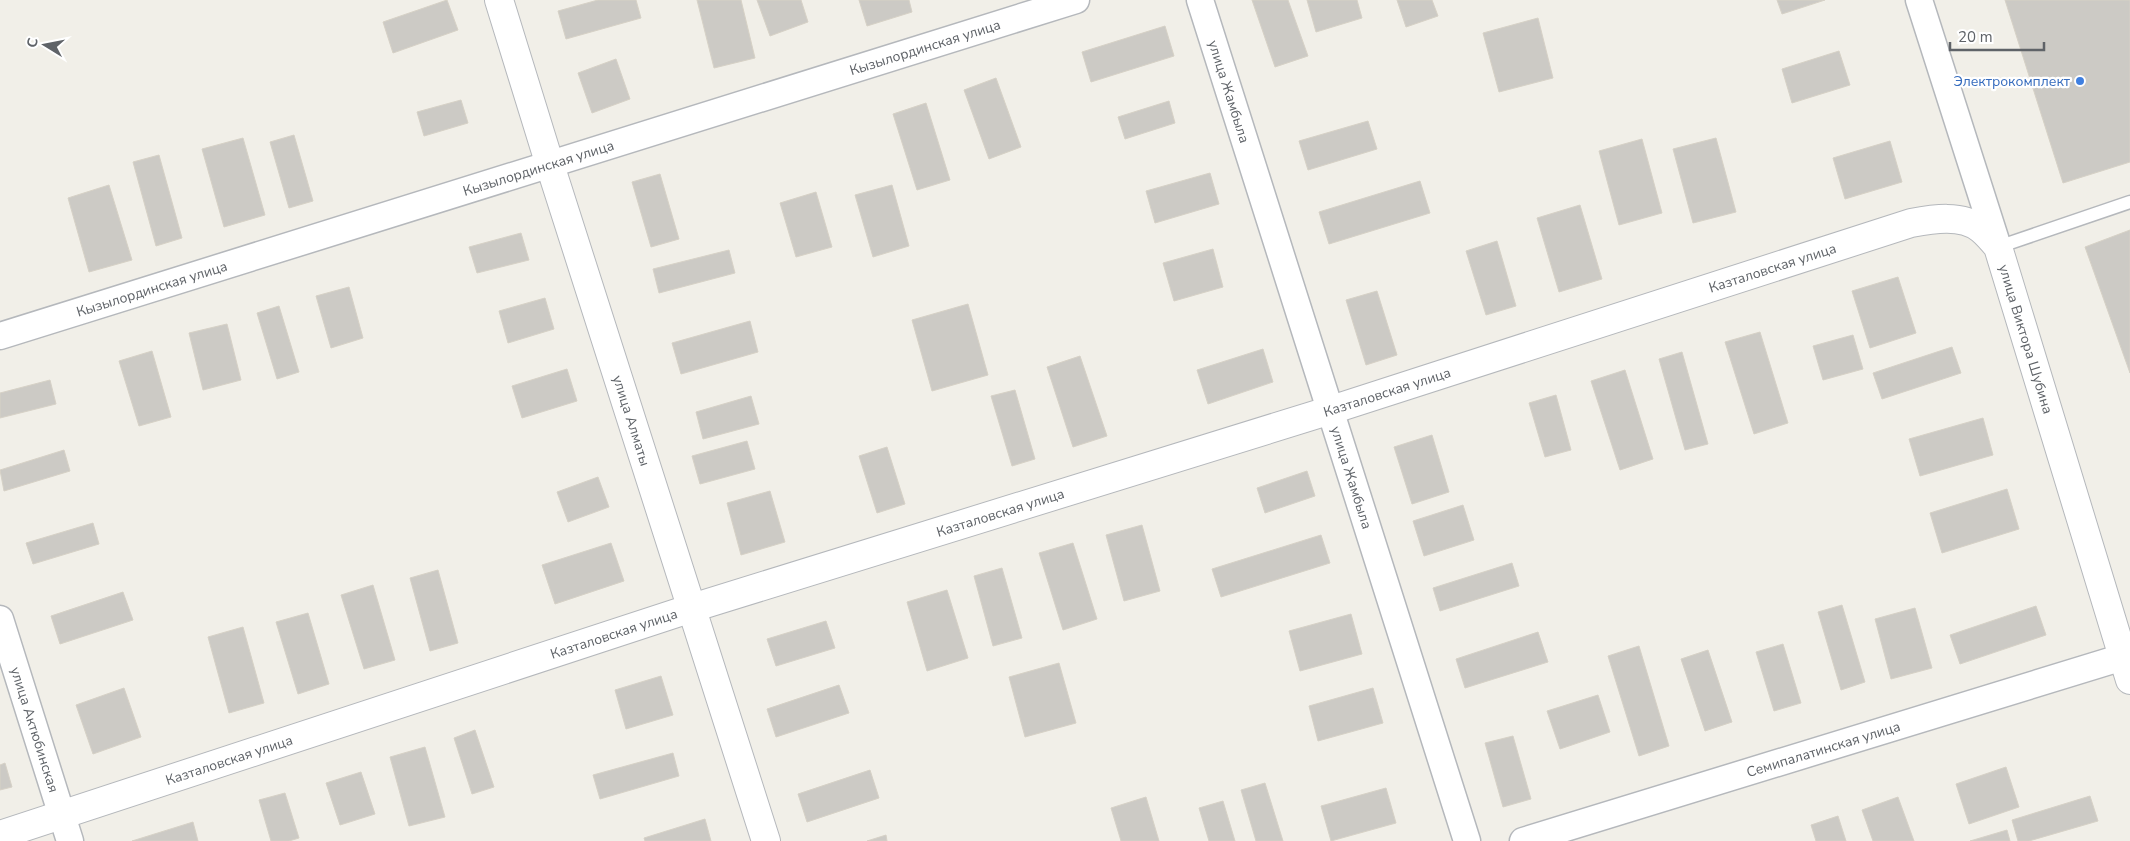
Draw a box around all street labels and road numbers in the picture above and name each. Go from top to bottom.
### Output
street label: Кызылординская улица [847,15,1003,80]
street label: улица Жамбыла [1204,38,1254,145]
street label: Кызылординская улица [461,135,616,200]
street label: Казталовская улица [1706,238,1839,297]
street label: Кызылординская улица [74,256,230,321]
street label: улица Виктора Шубина [1994,262,2058,416]
street label: Казталовская улица [1321,363,1453,421]
street label: улица Алматы [608,373,655,468]
street label: улица Жамбыла [1326,424,1377,531]
street label: Казталовская улица [934,484,1067,541]
street label: Казталовская улица [548,604,680,663]
street label: улица Актюбинская [6,664,64,795]
street label: Семипалатинская улица [1744,716,1902,781]
street label: Казталовская улица [163,730,295,790]

